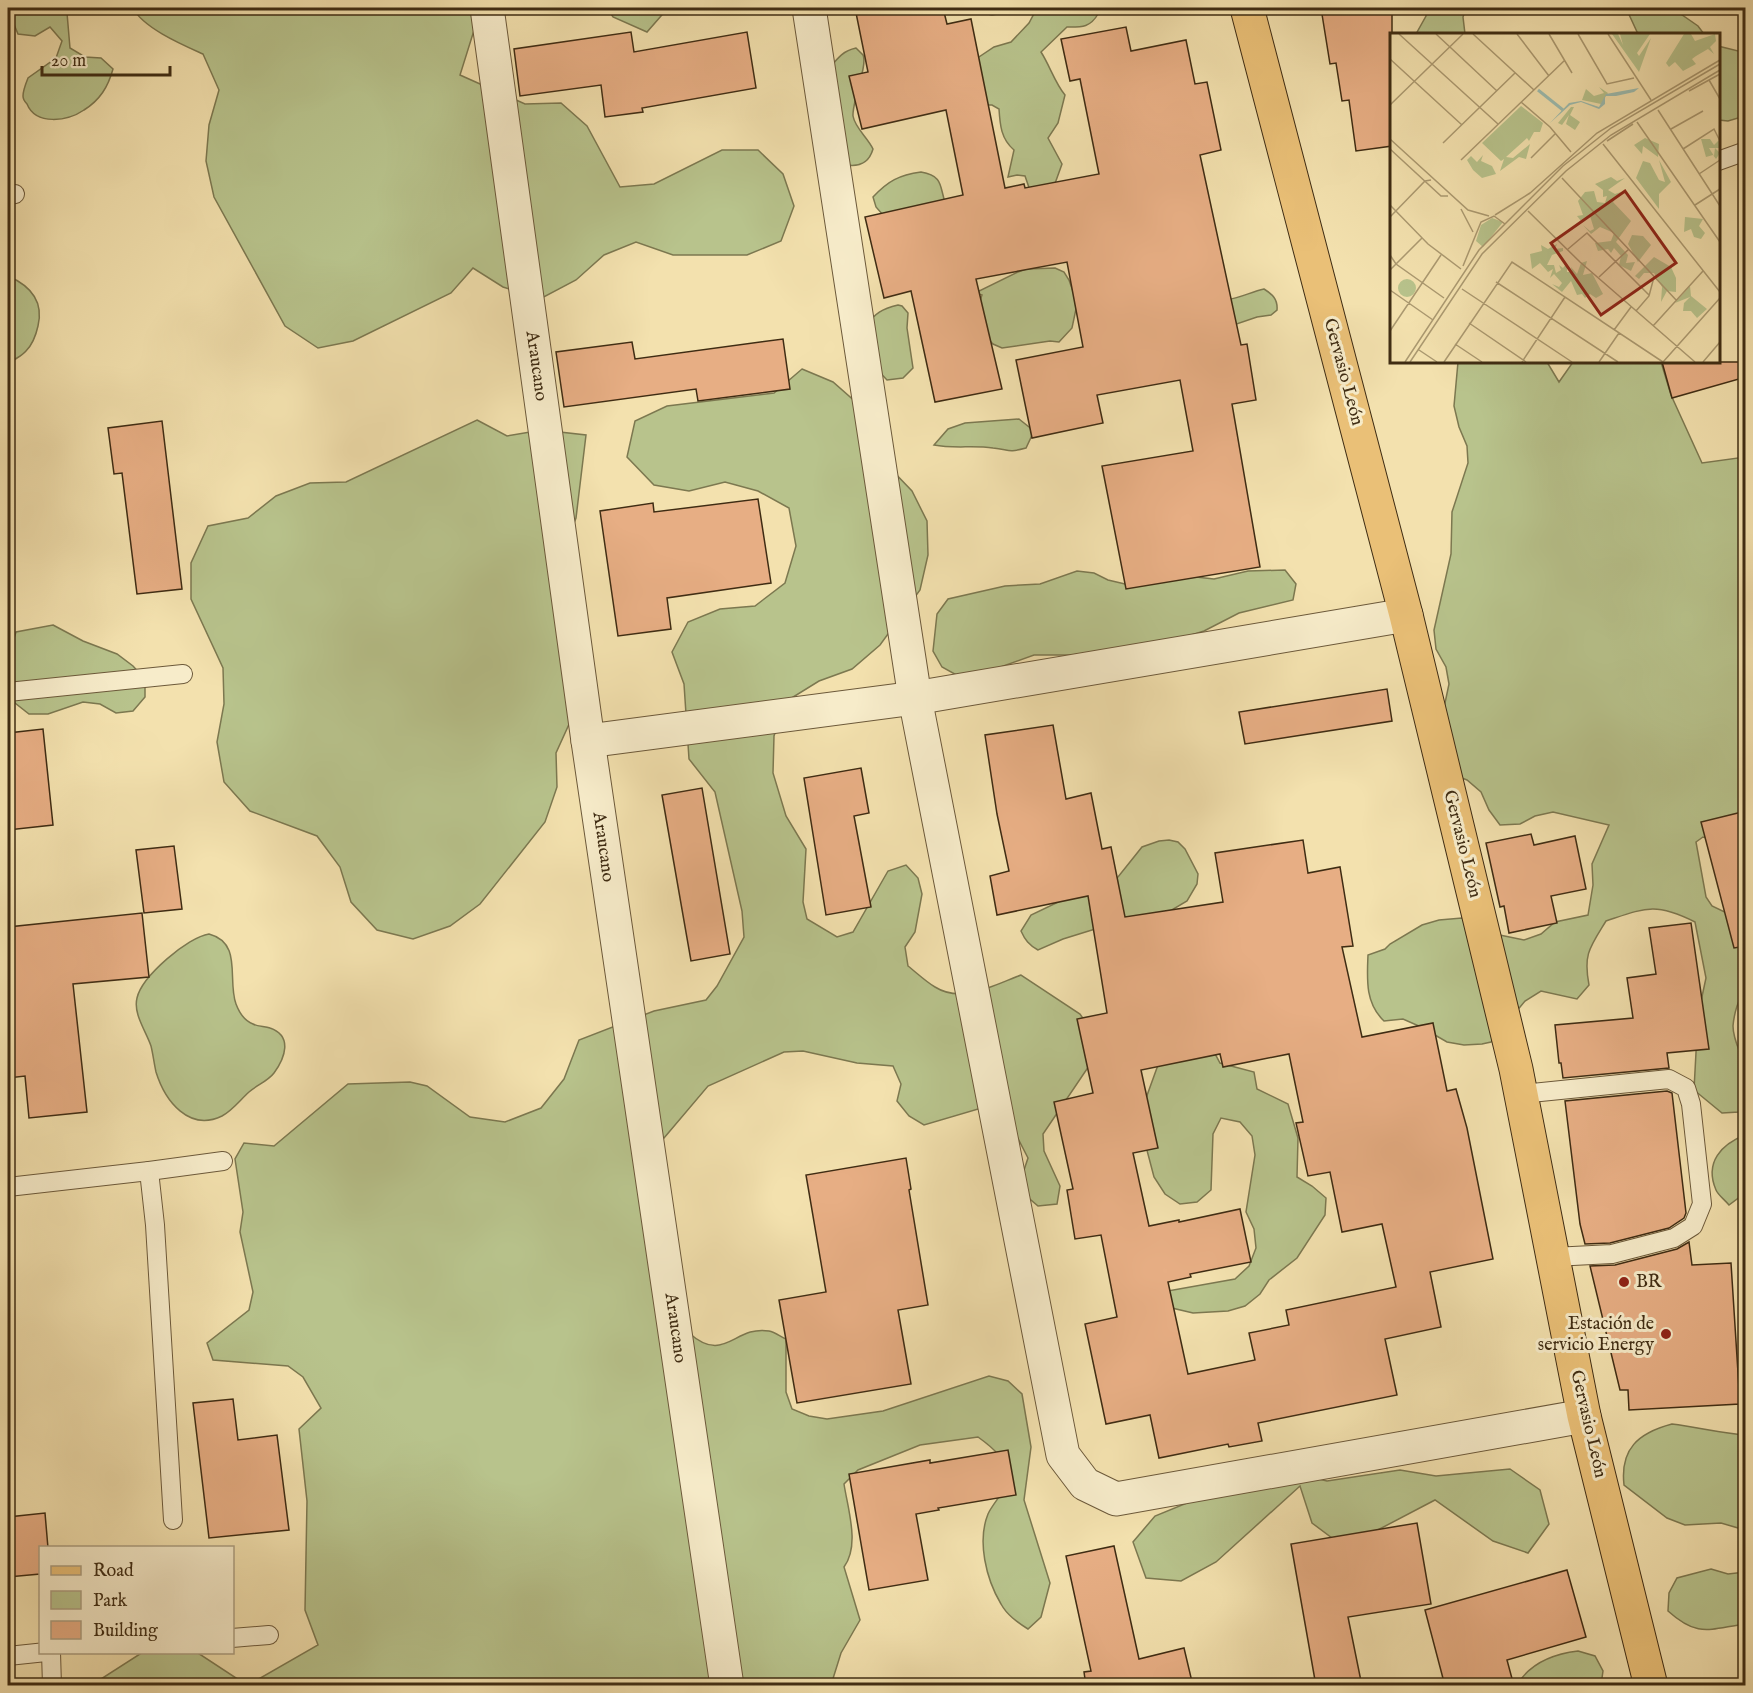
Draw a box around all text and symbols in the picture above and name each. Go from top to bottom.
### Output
inset map [1390,33,1720,363]
scale bar [42,39,170,77]
text: 20 m [51,50,86,73]
street label: Gervasio León [1318,316,1368,429]
street label: Araucano [520,328,552,403]
street label: Gervasio León [1438,788,1487,901]
street label: Araucano [587,809,619,884]
place label: BR [1636,1271,1663,1294]
marker: BR [1617,1275,1631,1289]
street label: Araucano [659,1290,691,1365]
place label: Estación de servicio Energy [1538,1313,1654,1357]
marker: Estación de servicio Energy [1659,1327,1673,1341]
street label: Gervasio León [1564,1368,1612,1481]
legend [39,1546,234,1654]
text: Road [93,1560,134,1583]
text: Park [93,1590,128,1613]
text: Building [93,1620,158,1643]

